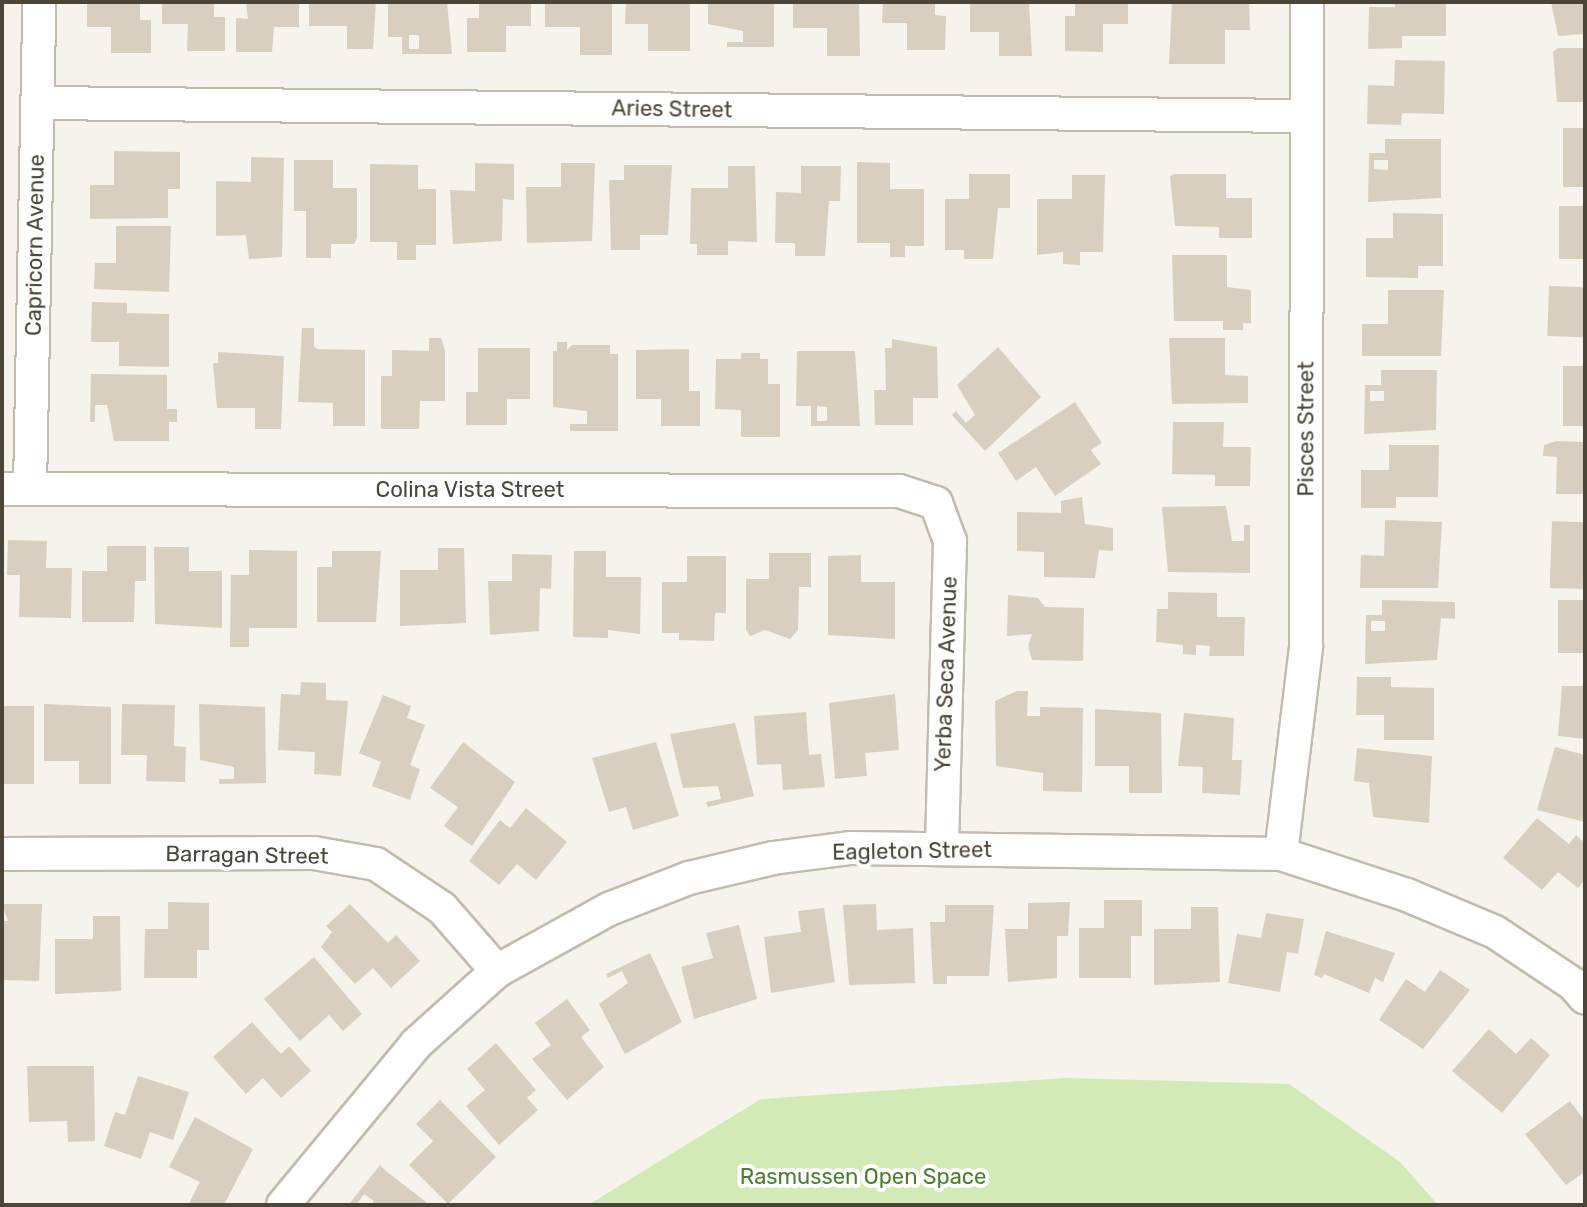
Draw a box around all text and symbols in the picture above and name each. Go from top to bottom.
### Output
street label: Aries Street [611,95,733,123]
street label: Capricorn Avenue [20,154,50,336]
street label: Pisces Street [1293,361,1319,497]
street label: Colina Vista Street [375,477,565,503]
street label: Yerba Seca Avenue [929,575,963,773]
street label: Eagleton Street [832,836,992,866]
street label: Barragan Street [165,840,329,870]
park label: Rasmussen Open Space [740,1164,986,1190]

